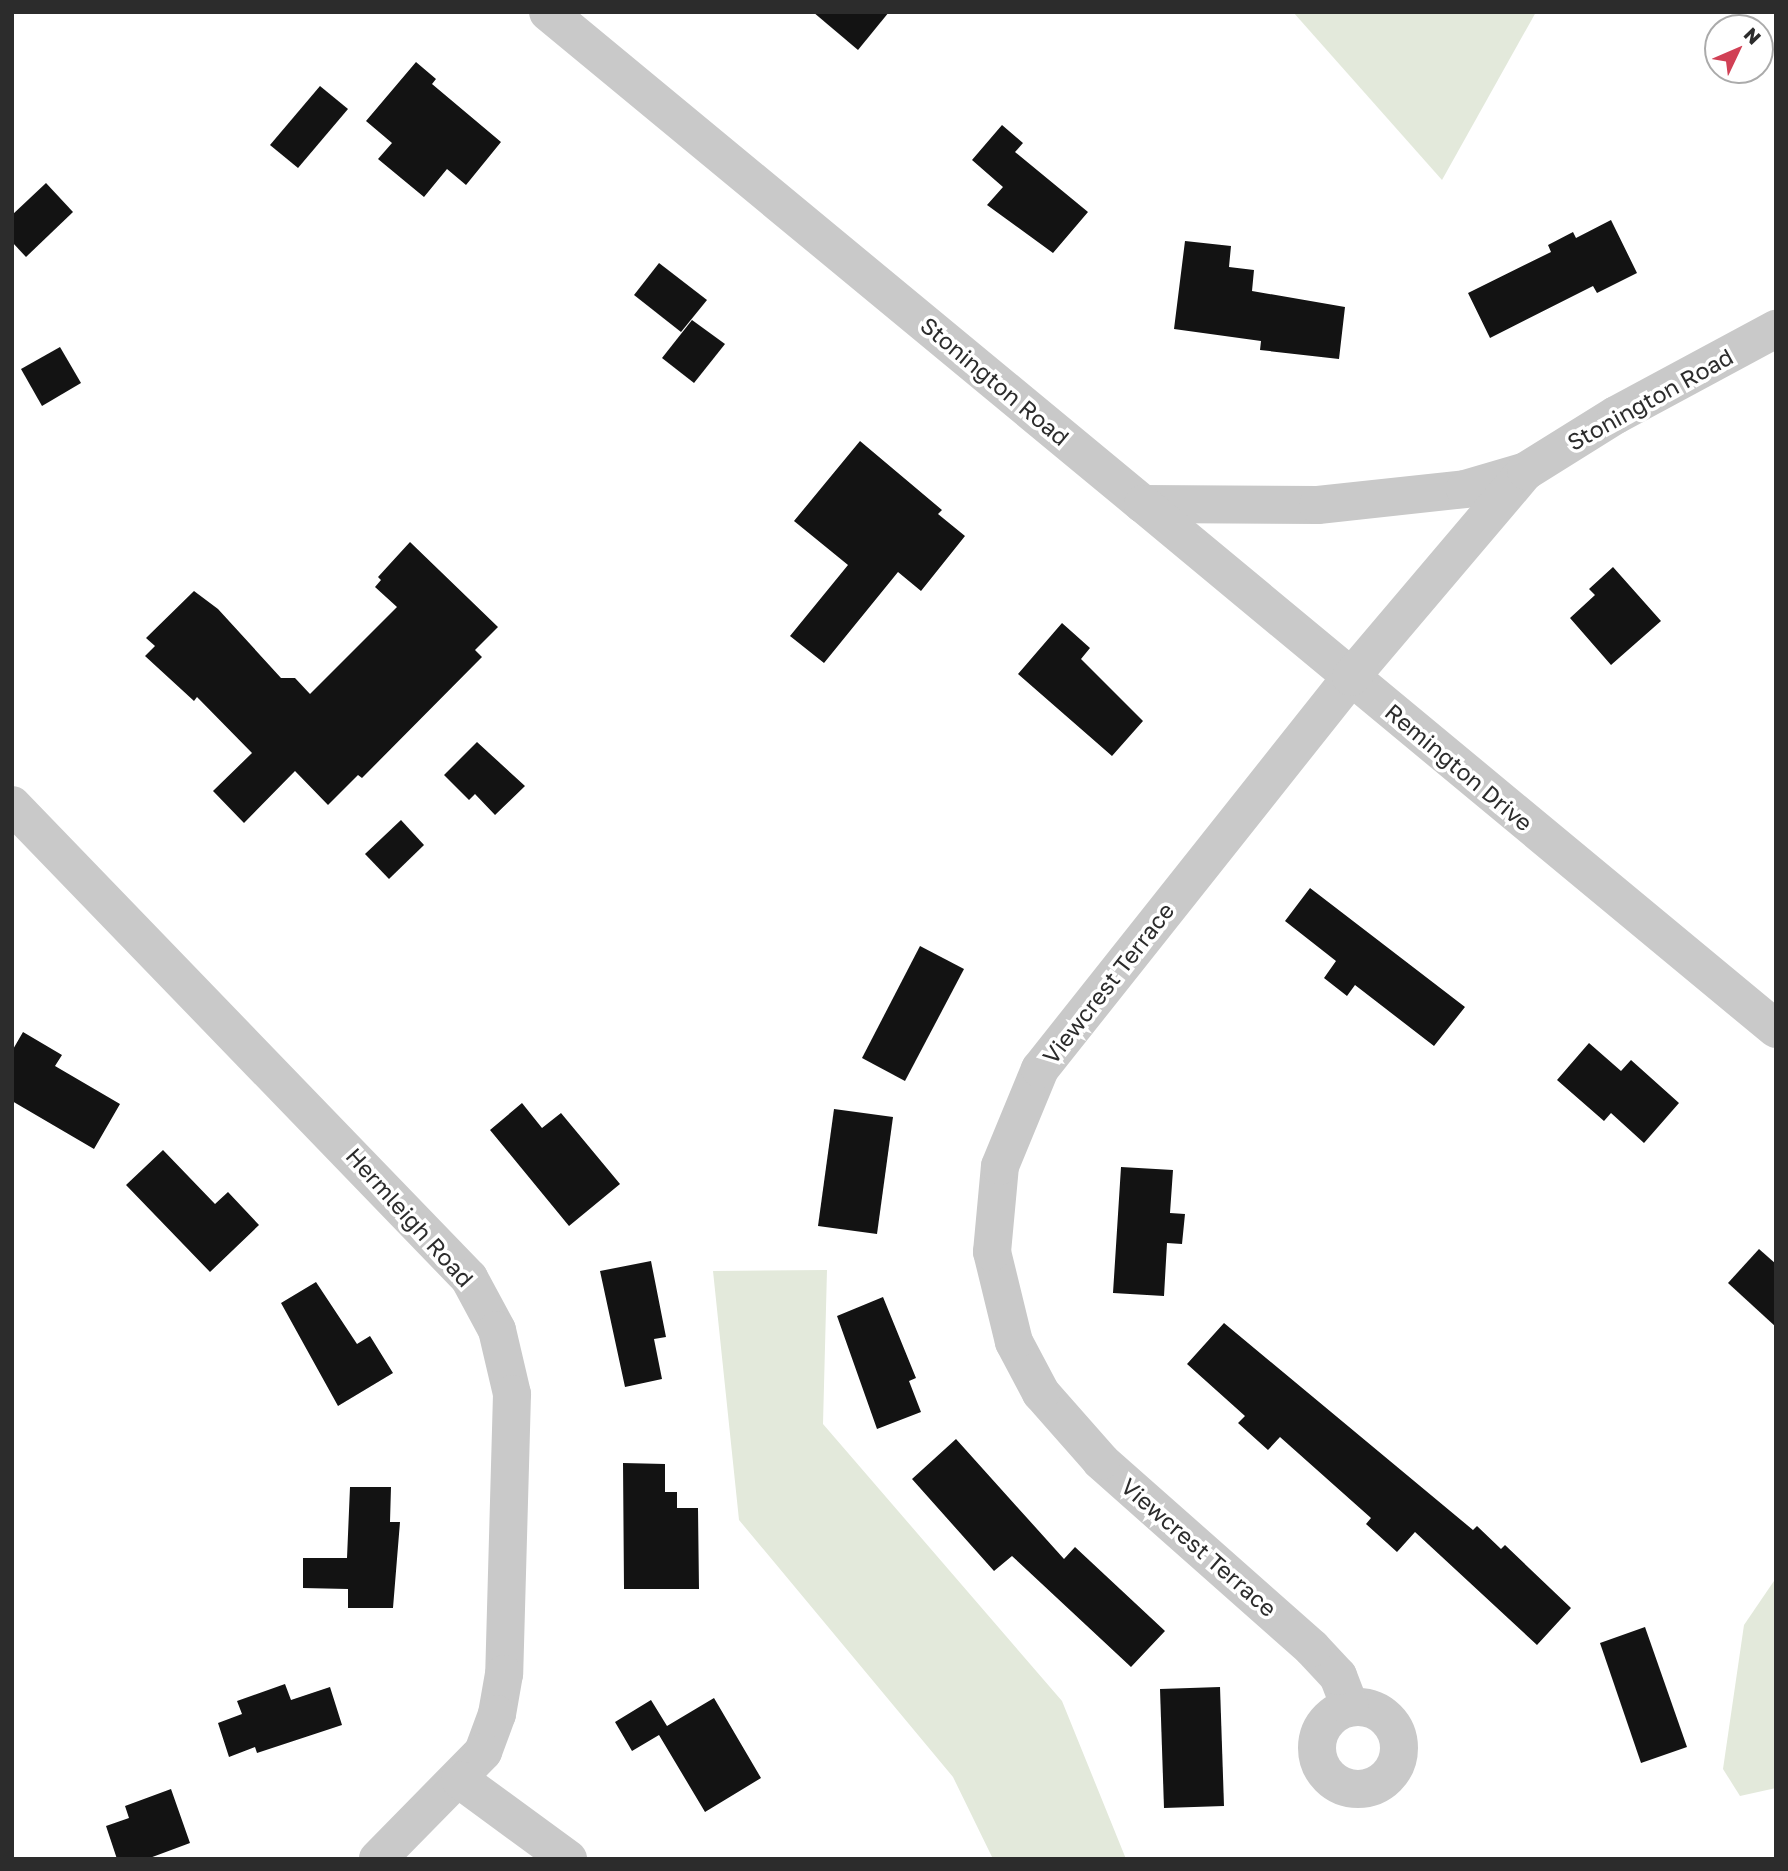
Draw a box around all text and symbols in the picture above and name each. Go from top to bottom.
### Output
north arrow [1704,14,1774,84]
text: N [1740,22,1766,49]
street label: Stonington Road [915,311,1075,451]
street label: Stonington Road [1562,342,1738,456]
street label: Remington Drive [1380,697,1538,837]
street label: Viewcrest Terrace [1036,897,1180,1069]
street label: Hermleigh Road [340,1142,480,1292]
street label: Viewcrest Terrace [1116,1472,1282,1622]

